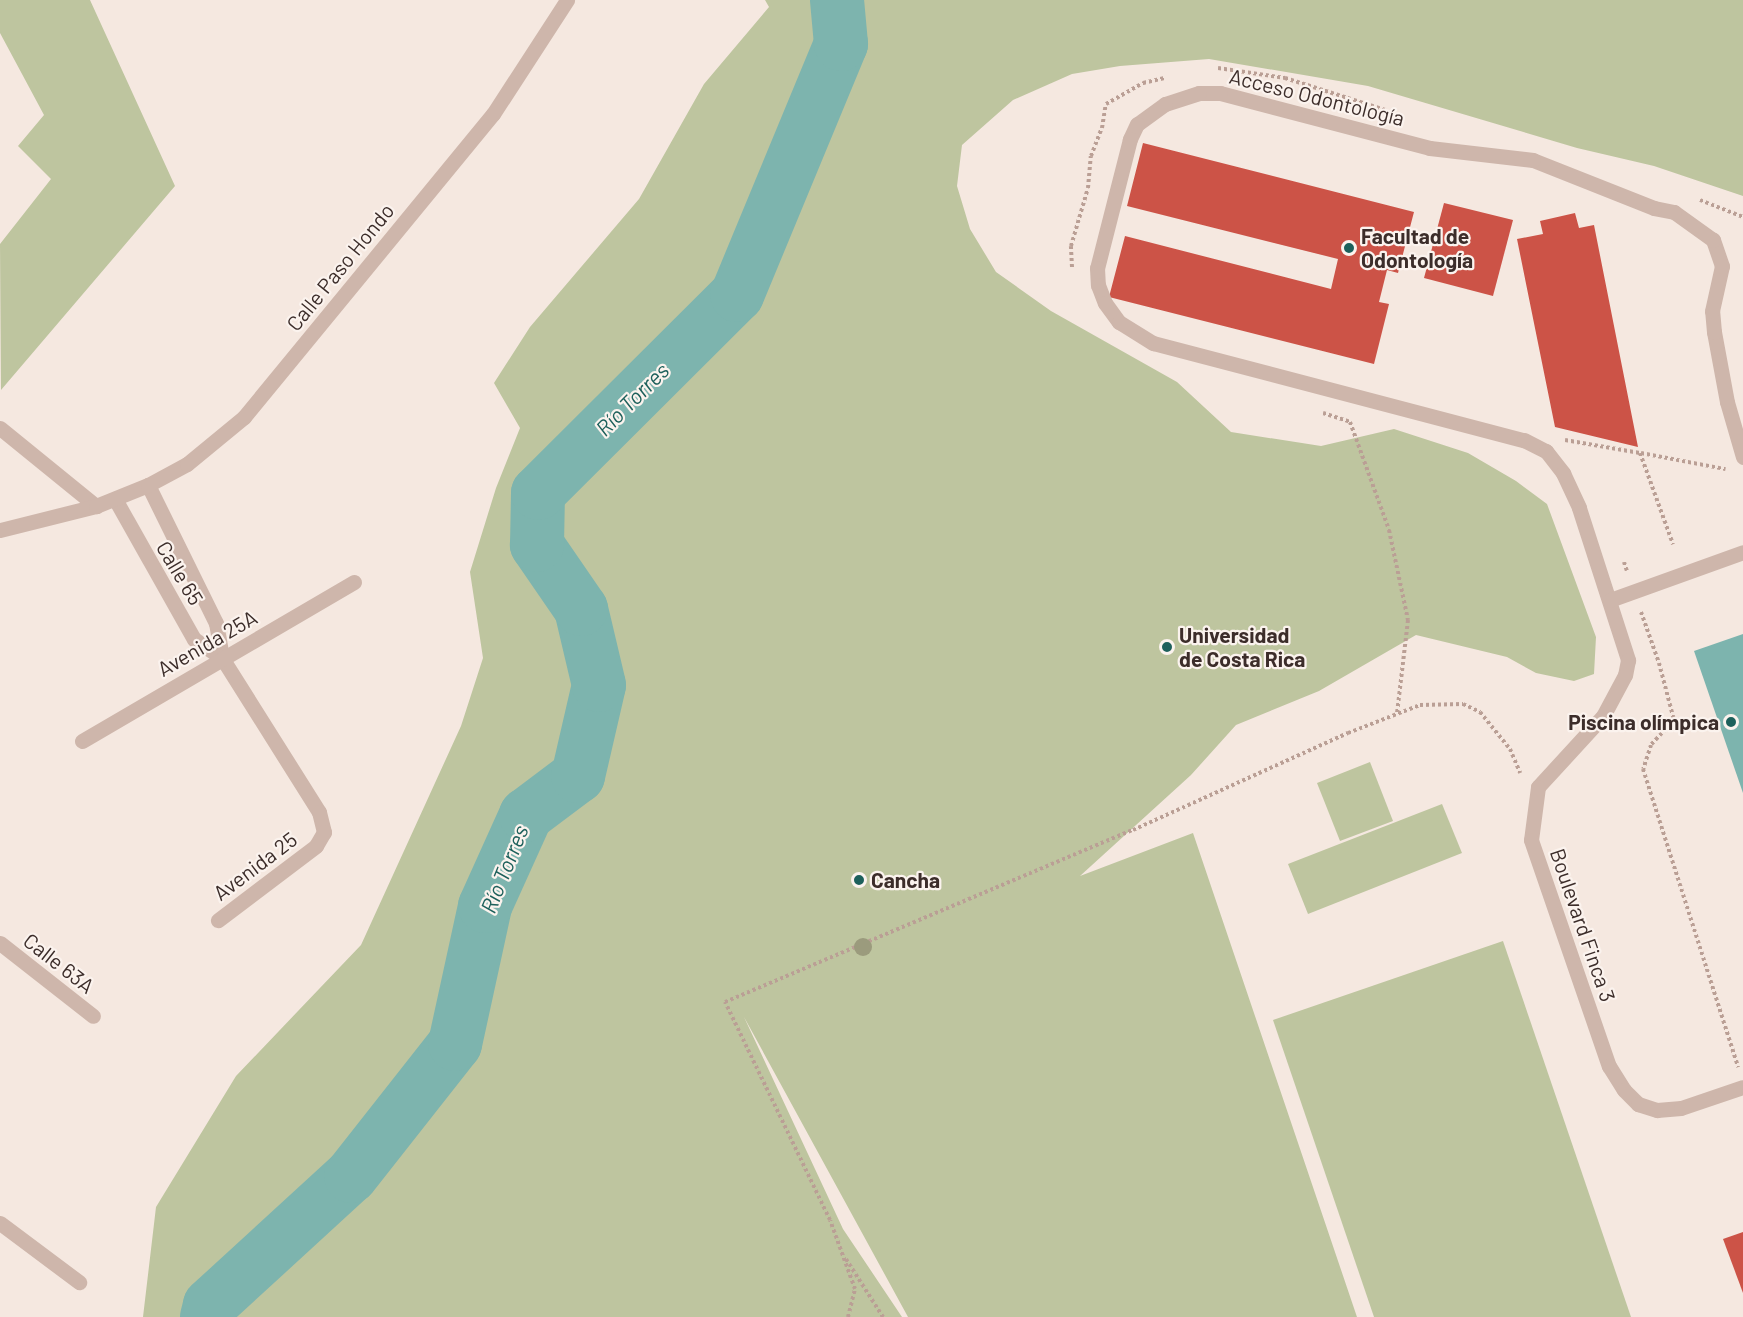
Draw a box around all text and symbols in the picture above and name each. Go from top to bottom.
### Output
street label: Acceso Odontología [1227,63,1407,131]
street label: Calle Paso Hondo [281,198,399,336]
place label: Facultad de Odontología [1361,223,1473,273]
marker: Facultad de Odontología [1342,241,1356,255]
water label: Río Torres [590,357,674,441]
street label: Calle 65 [151,537,209,609]
street label: Avenida 25A [153,604,261,682]
place label: Universidad de Costa Rica [1179,622,1305,672]
marker: Universidad de Costa Rica [1160,640,1174,654]
place label: Piscina olímpica [1568,709,1719,735]
marker: Piscina olímpica [1724,715,1738,729]
water label: Río Torres [474,821,534,917]
street label: Avenida 25 [208,826,302,906]
street label: Boulevard Finca 3 [1545,845,1621,1005]
place label: Cancha [871,867,940,893]
marker: Cancha [852,873,866,887]
street label: Calle 63A [19,928,99,998]

